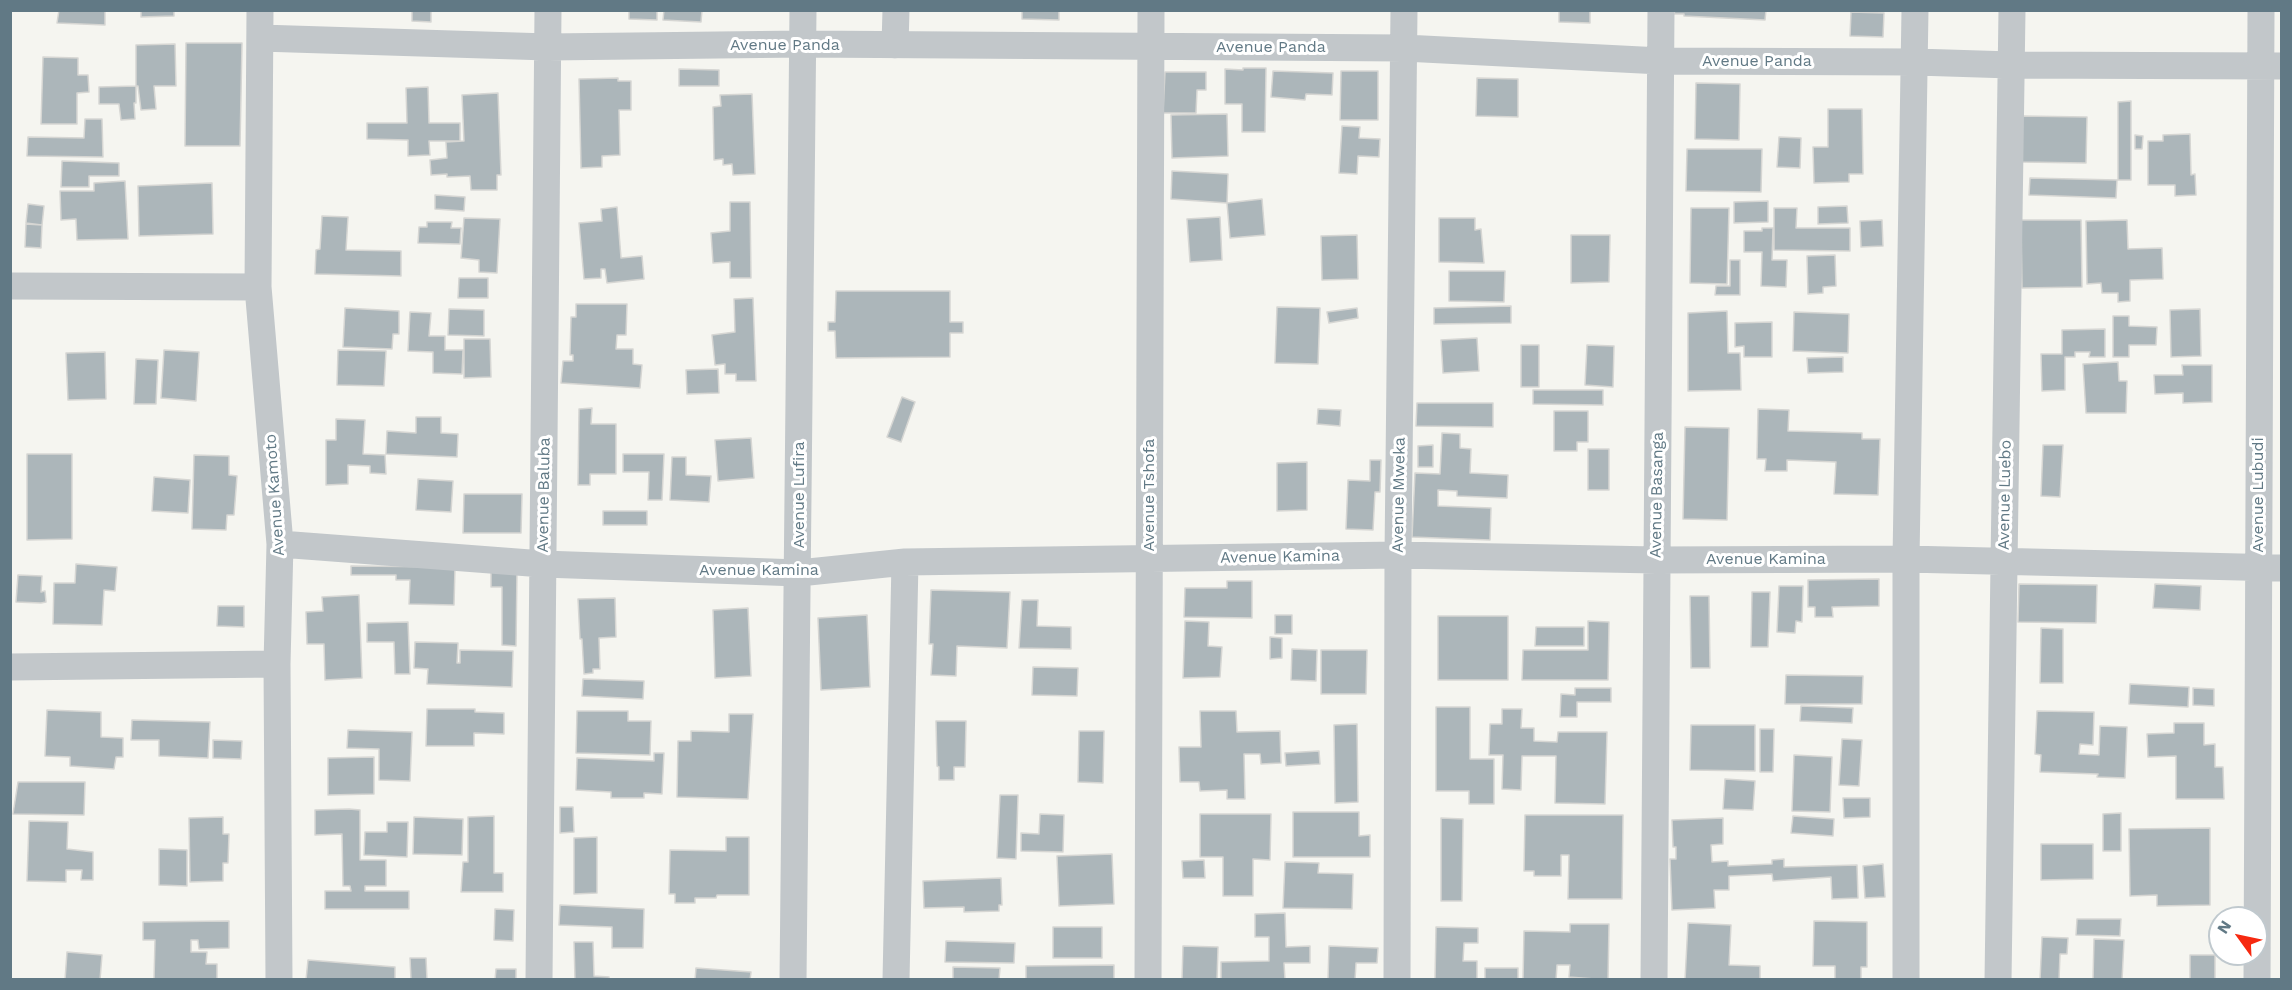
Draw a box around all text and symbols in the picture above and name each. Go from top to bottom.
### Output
street label: Avenue Panda [730,35,840,55]
street label: Avenue Panda [1216,37,1326,57]
street label: Avenue Panda [1702,51,1812,71]
street label: Avenue Basanga [1646,432,1668,558]
street label: Avenue Kamoto [261,433,289,557]
street label: Avenue Baluba [533,437,555,553]
street label: Avenue Mweka [1388,437,1410,553]
street label: Avenue Lubudi [2248,437,2268,553]
street label: Avenue Tshofa [1139,439,1159,551]
street label: Avenue Luebo [1994,440,2016,550]
street label: Avenue Lufira [789,441,809,549]
street label: Avenue Kamina [1220,546,1340,568]
street label: Avenue Kamina [1706,549,1826,569]
street label: Avenue Kamina [699,560,819,580]
north arrow [2208,906,2268,966]
text: N [2213,917,2235,937]

